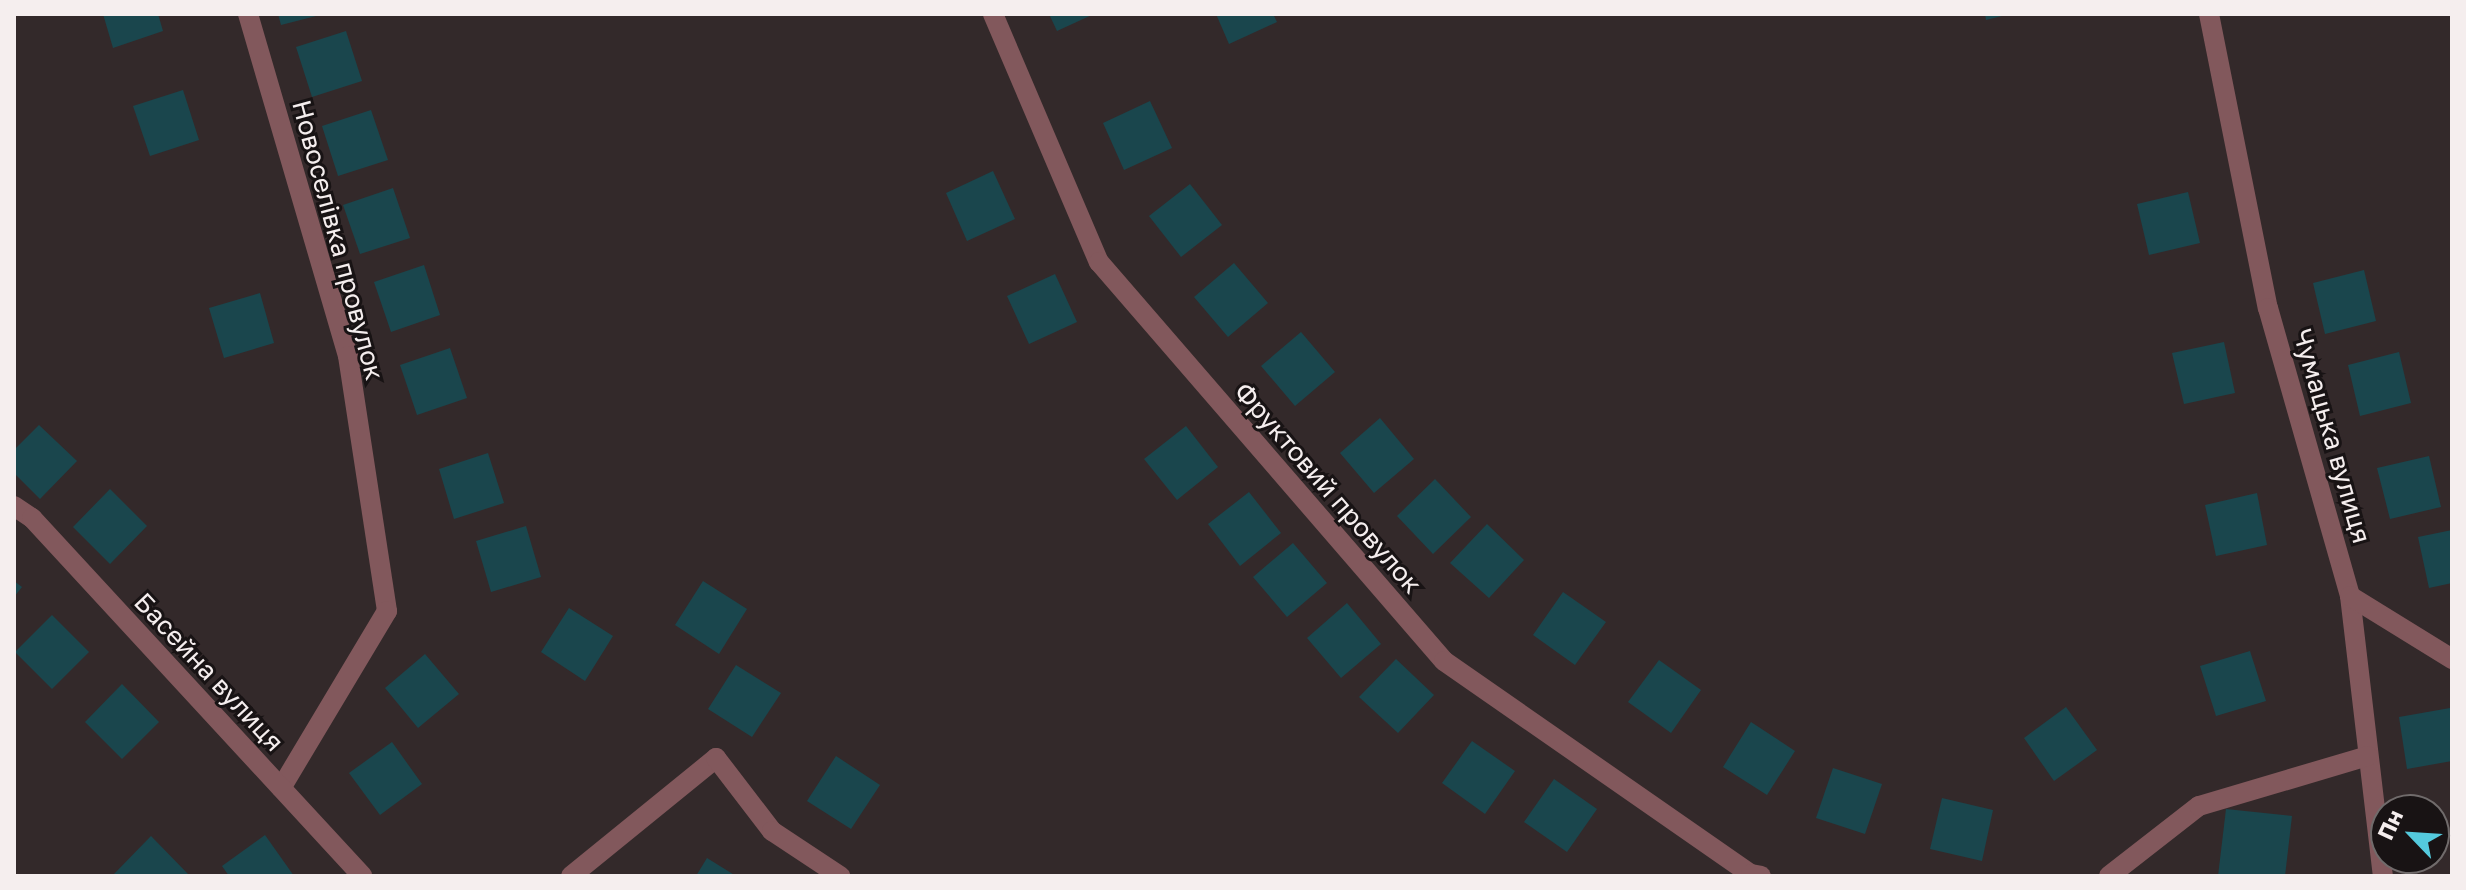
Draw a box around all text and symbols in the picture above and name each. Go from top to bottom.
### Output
street label: Новоселівка провулок [286,97,390,383]
street label: Чумацька вулиця [2286,325,2378,547]
street label: Фруктовий провулок [1228,376,1428,600]
street label: Басейна вулиця [128,587,290,757]
north arrow [2370,794,2450,874]
text: Пн [2371,805,2408,844]

